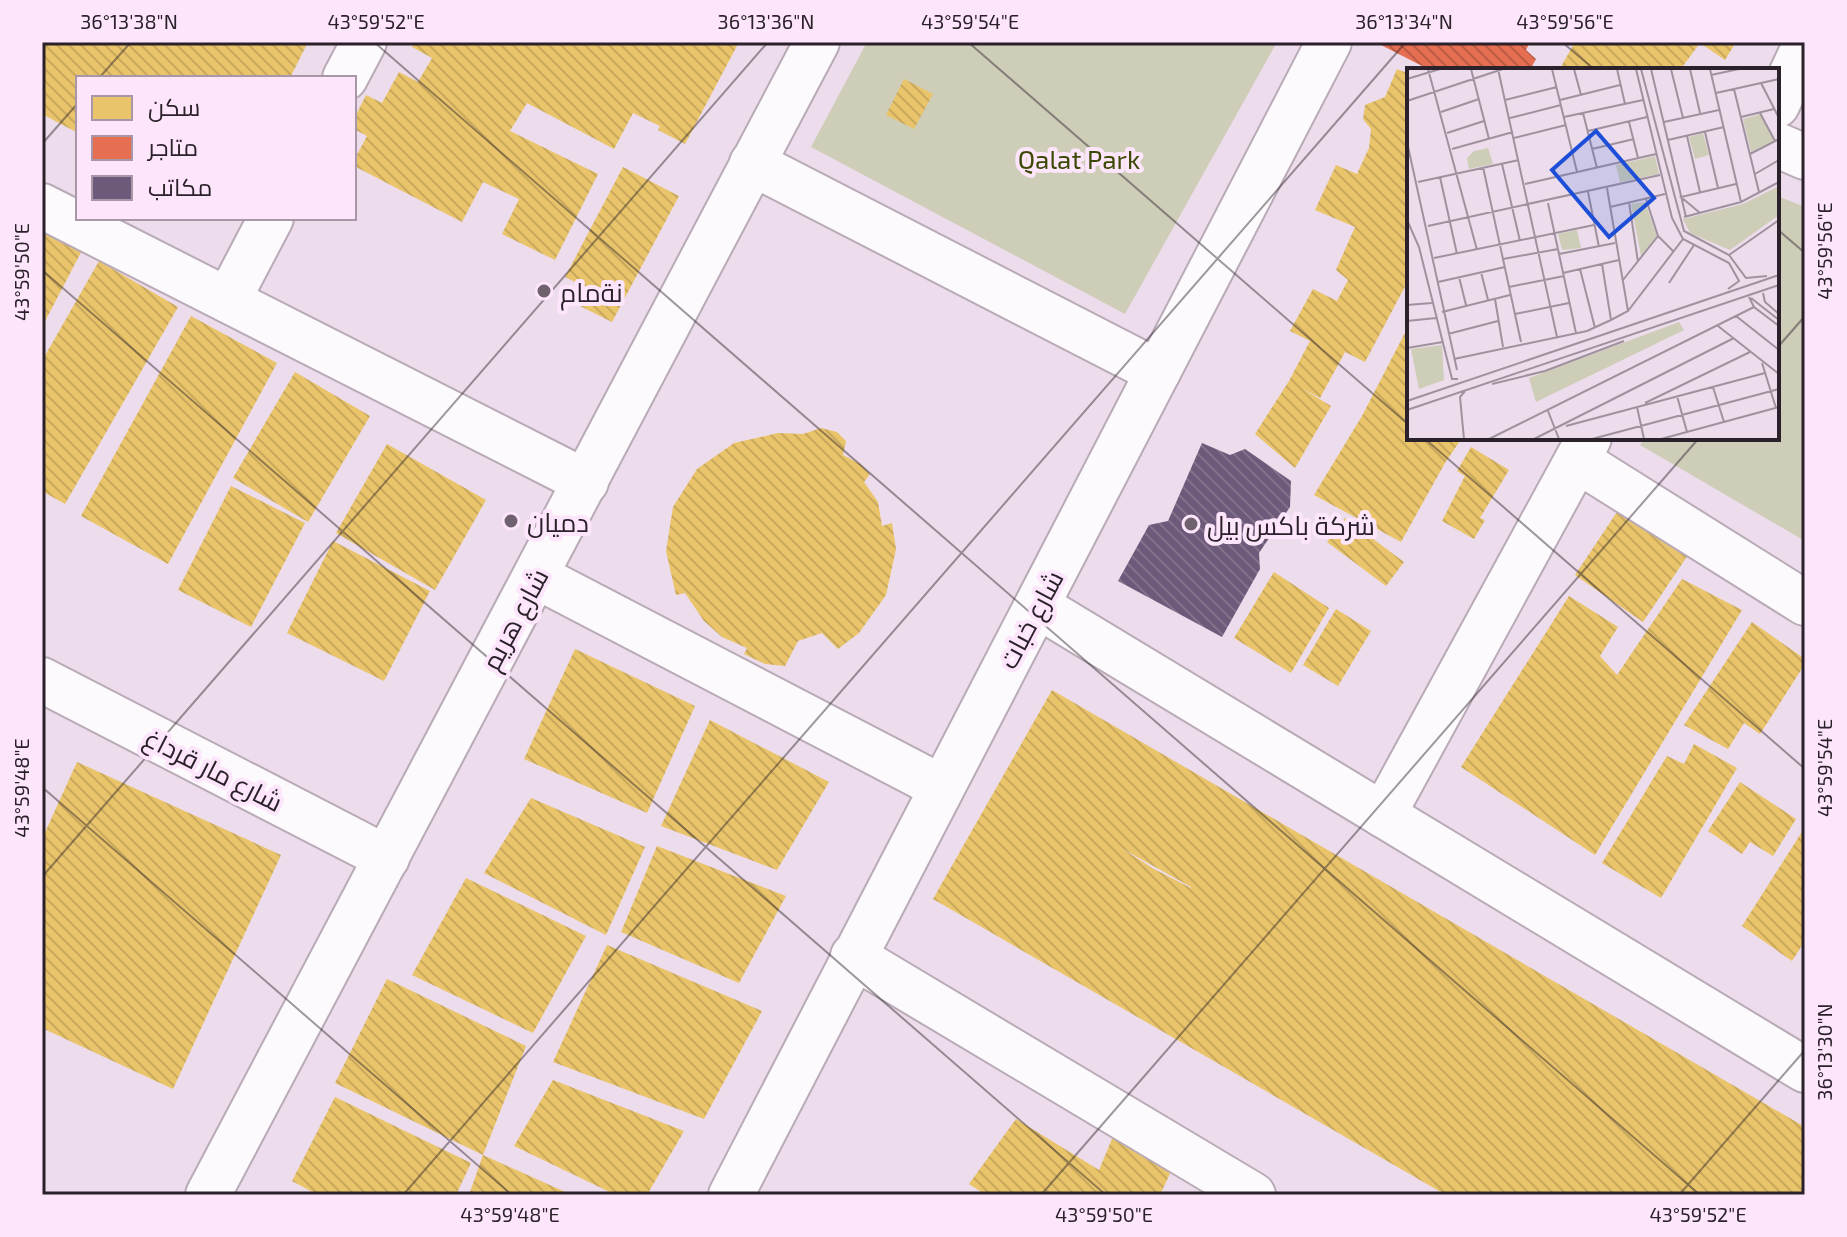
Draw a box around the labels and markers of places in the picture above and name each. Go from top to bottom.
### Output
place label: نةمام [560,276,623,311]
marker: نةمام [535,282,553,300]
place label: دميان [527,506,589,538]
place label: شركة باكس بيل [1207,509,1375,542]
marker: دميان [502,512,520,530]
marker: شركة باكس بيل [1182,515,1200,533]

